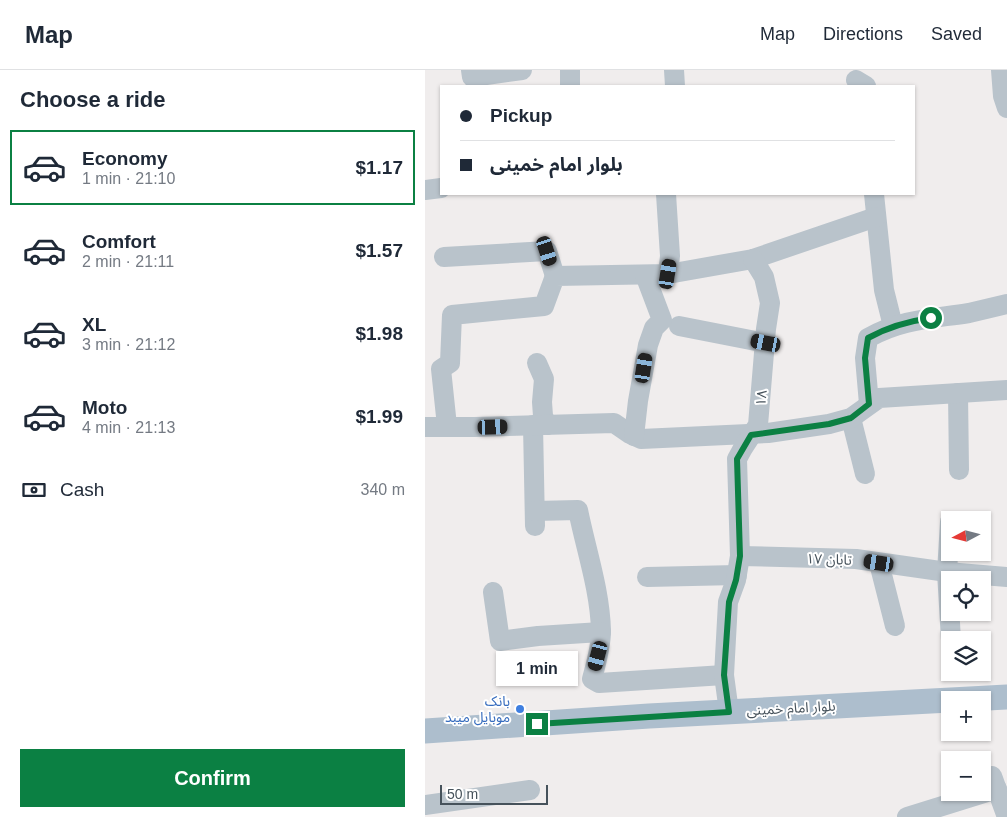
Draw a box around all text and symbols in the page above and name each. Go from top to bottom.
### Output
text: Map [25,21,73,48]
text: Map [760,24,795,44]
text: Directions [823,24,903,44]
text: Saved [931,24,982,44]
text: Choose a ride [20,87,165,112]
text: Pickup [490,105,552,126]
icon: car [22,145,67,190]
text: Economy [82,148,168,169]
text: بلوار امام خمینی [490,154,623,175]
text: $1.17 [355,157,403,178]
text: 1 min · 21:10 [82,170,175,187]
icon: car [22,228,67,273]
text: Comfort [82,231,156,252]
car [535,234,558,268]
text: $1.57 [355,240,403,261]
text: 2 min · 21:11 [82,253,174,270]
car [658,258,677,290]
route start [920,307,942,329]
icon: car [22,311,67,356]
text: XL [82,314,106,335]
text: $1.98 [355,323,403,344]
car [749,333,782,353]
text: 3 min · 21:12 [82,336,175,353]
car [634,352,653,384]
street label: ۱۸ [752,389,770,407]
icon: car [22,394,67,439]
text: Moto [82,397,127,418]
text: $1.99 [355,406,403,427]
text: 4 min · 21:13 [82,419,175,436]
car [477,419,508,435]
icon: cash [20,476,48,504]
text: Cash [60,479,104,500]
text: 340 m [361,481,405,498]
north arrow [941,511,991,561]
map controls [941,511,991,801]
street label: تابان ۱۷ [806,550,852,569]
car [863,553,894,573]
button: locate [941,571,991,621]
button: layers [941,631,991,681]
car [586,640,609,672]
callout: 1 min [496,652,578,686]
text: 1 min [516,660,558,677]
button: + [941,691,991,741]
place label: بانک موبایل میبد [445,693,510,726]
street label: بلوار امام خمینی [746,698,836,721]
marker: بانک موبایل میبد [514,703,526,715]
route end [526,713,548,735]
button: Confirm [20,749,405,807]
button: − [941,751,991,801]
scale bar [440,782,547,805]
text: 50 m [447,786,478,802]

